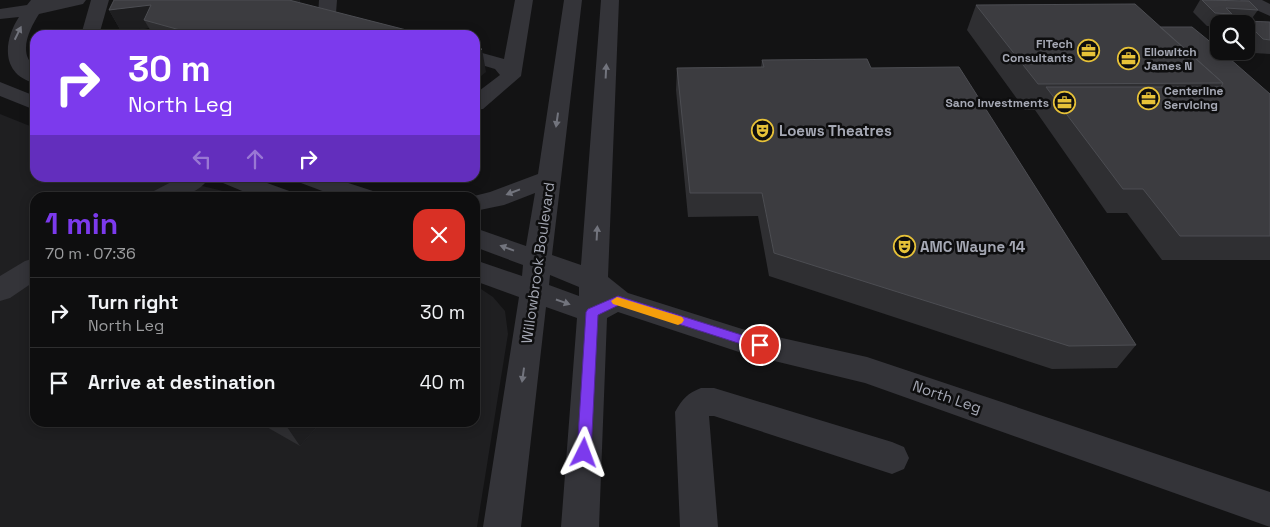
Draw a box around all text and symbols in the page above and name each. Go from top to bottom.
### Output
map controls [1210,15,1255,60]
button: search [1210,15,1255,60]
one-way arrow [13,26,22,41]
place label: FiTech Consultants [1002,36,1073,66]
office icon: FiTech Consultants [1077,39,1101,63]
place label: Ellowitch James N [1144,44,1197,74]
text: 30 m [128,47,211,91]
office icon: Ellowitch James N [1116,47,1140,71]
icon: right [45,50,110,115]
one-way arrow [603,62,611,78]
place label: Centerline Servicing [1164,83,1224,113]
office icon: Centerline Servicing [1136,86,1160,110]
text: North Leg [128,90,233,118]
office icon: Sano Investments [1053,91,1077,115]
place label: Sano Investments [945,95,1049,111]
one-way arrow [553,112,561,128]
theatre icon: Loews Theatres [751,119,775,143]
place label: Loews Theatres [779,121,892,140]
icon: left [188,145,216,173]
icon: ahead [241,145,269,173]
icon: right [294,145,322,173]
street label: Willowbrook Boulevard [517,181,558,345]
one-way arrow [505,189,520,196]
text: 1 min [45,204,118,243]
button: close [413,209,465,261]
one-way arrow [593,224,601,240]
theatre icon: AMC Wayne 14 [892,235,916,259]
place label: AMC Wayne 14 [920,237,1026,256]
text: 70 m · 07:36 [45,243,136,264]
one-way arrow [499,244,514,252]
text: Turn right [88,290,178,315]
one-way arrow [556,298,571,306]
icon: right [45,299,73,327]
text: 30 m [420,300,465,325]
text: North Leg [88,315,164,336]
pin [739,324,781,366]
icon: arrive [746,331,774,359]
one-way arrow [519,367,527,383]
icon: arrive [45,369,73,397]
text: Arrive at destination [88,370,276,395]
text: 40 m [420,370,465,395]
street label: North Leg [910,376,984,417]
position arrow [557,426,609,478]

